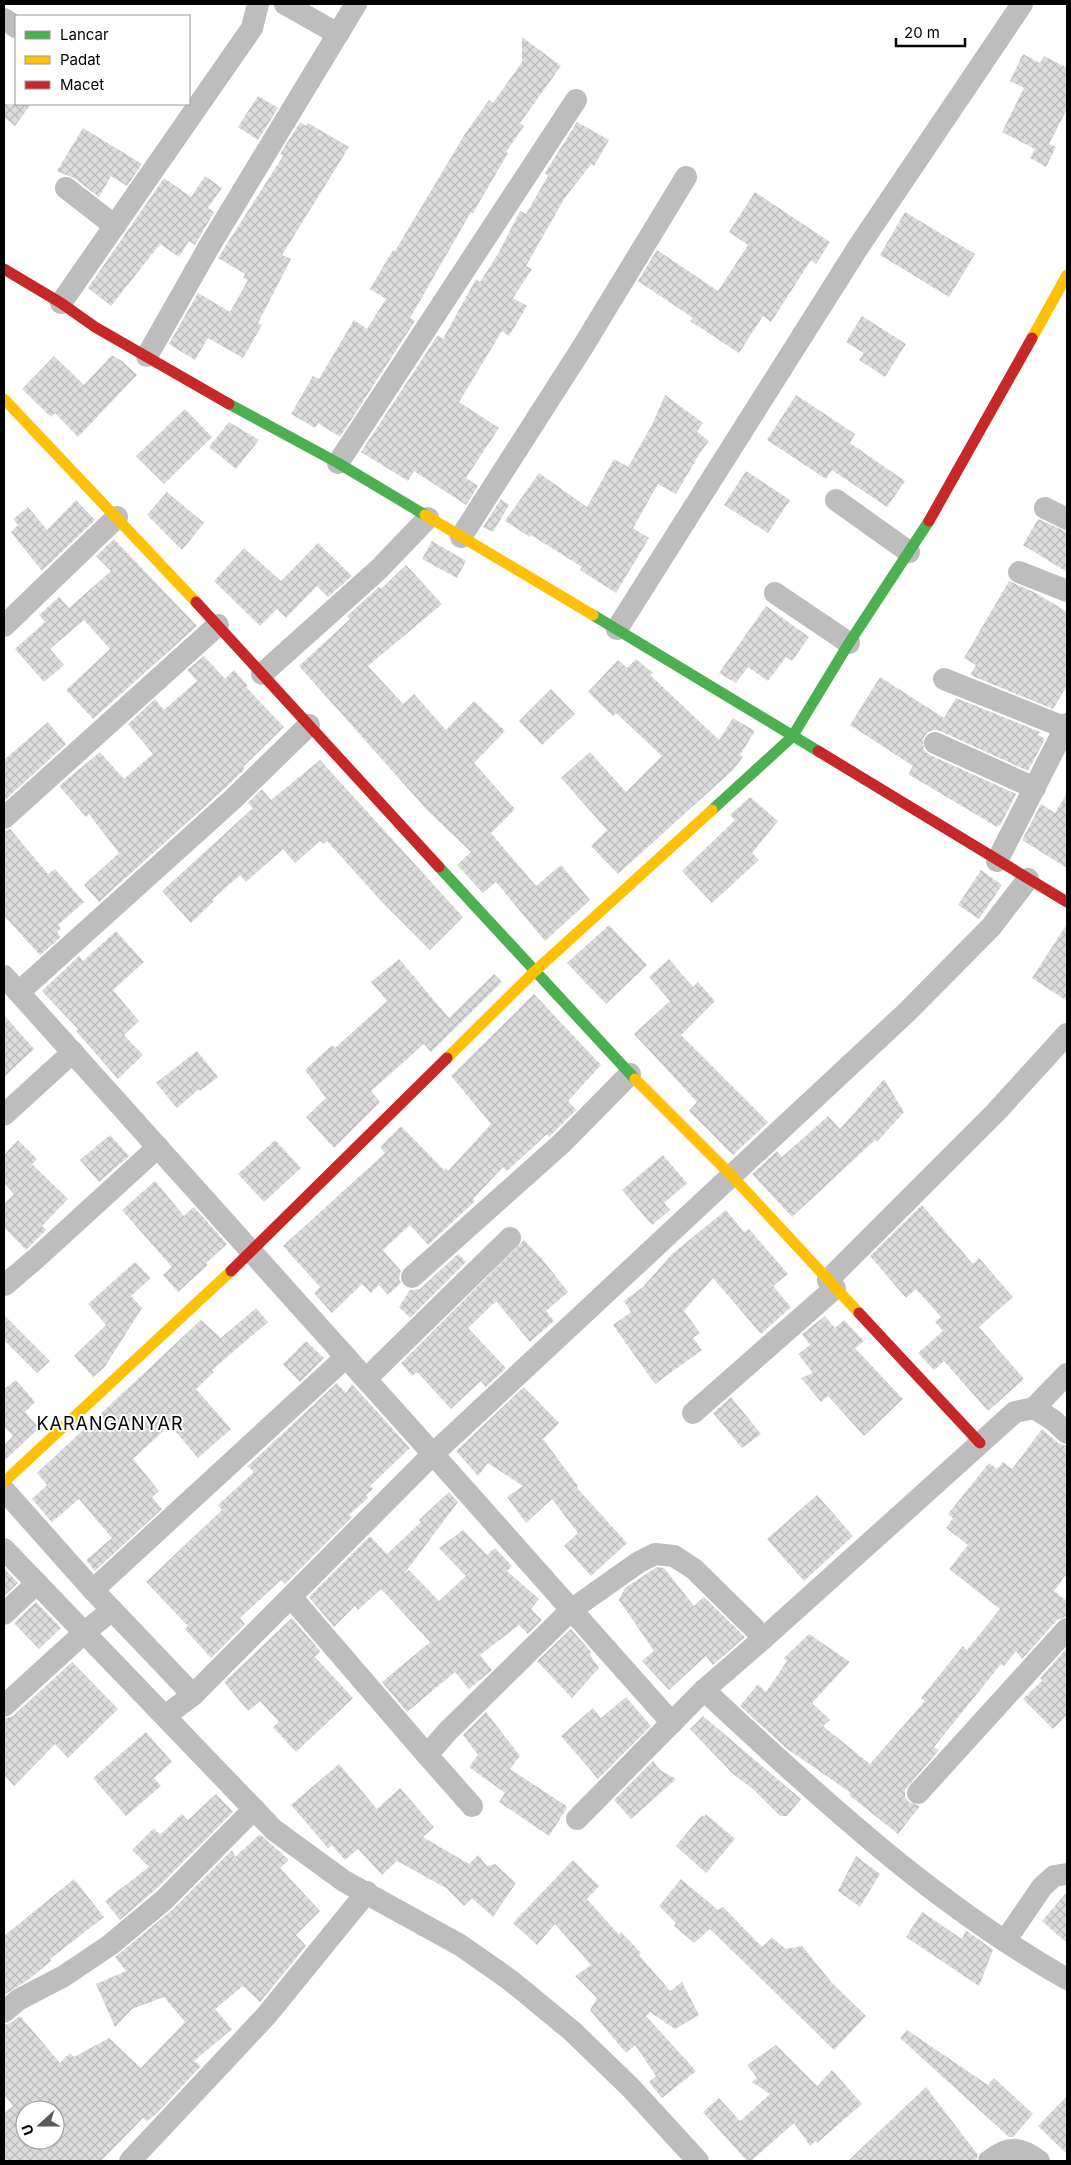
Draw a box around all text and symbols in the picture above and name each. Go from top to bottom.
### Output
legend [15,15,190,105]
scale bar [896,15,965,47]
text: 20 m [904,23,940,42]
text: Lancar [60,25,109,44]
text: Padat [60,50,101,69]
text: Macet [60,75,104,94]
district label: KARANGANYAR [37,1413,183,1434]
north arrow [15,2100,65,2150]
text: U [18,2122,37,2138]

